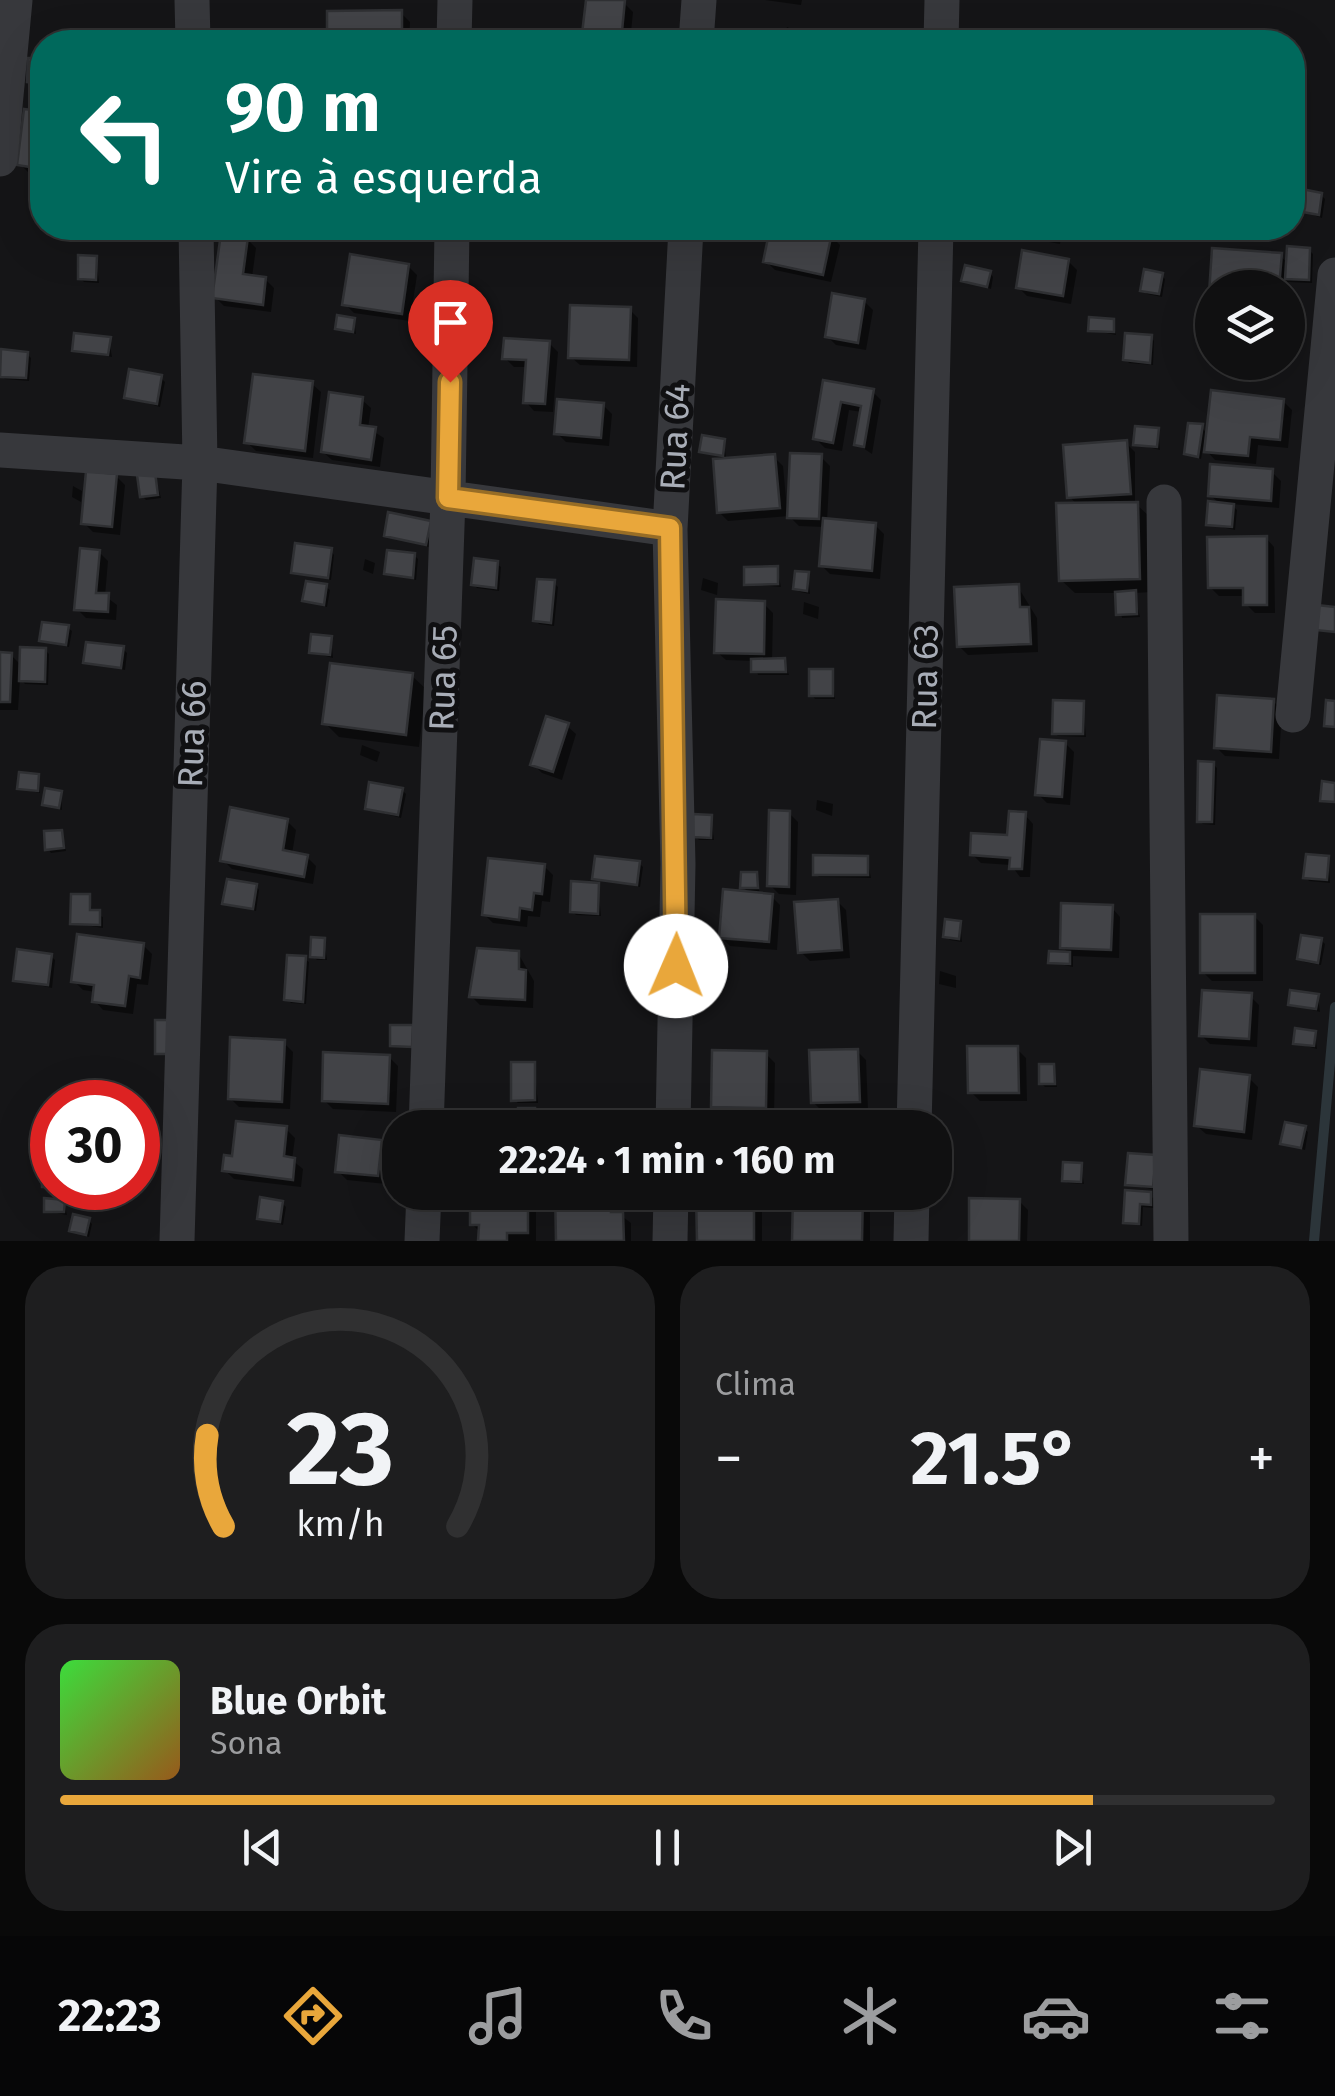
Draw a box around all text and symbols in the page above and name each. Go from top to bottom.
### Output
text: 90 m [225,66,381,150]
icon: left [60,70,190,200]
text: Vire à esquerda [225,151,542,205]
map controls [1195,270,1305,380]
button: layers [1195,270,1305,380]
pin [408,280,493,383]
icon: arrive [423,295,478,350]
street label: Rua 64 [651,382,699,492]
street label: Rua 65 [420,624,466,732]
street label: Rua 63 [903,624,947,730]
street label: Rua 66 [169,680,215,788]
position arrow [624,914,728,1018]
speed limit sign: 30 [30,1080,160,1210]
text: 22:24 · 1 min · 160 m [499,1137,835,1183]
text: Clima [715,1365,796,1403]
text: 23 [286,1387,394,1512]
text: 21.5° [910,1414,1080,1504]
text: − [715,1426,743,1492]
text: + [1248,1426,1275,1492]
text: km/h [296,1503,384,1545]
text: Blue Orbit [210,1678,386,1724]
text: Sona [210,1724,282,1762]
icon: previous [235,1820,290,1875]
icon: pause [640,1820,695,1875]
icon: next [1045,1820,1100,1875]
icon: directions [278,1981,348,2051]
icon: music [463,1981,533,2051]
icon: phone [649,1981,719,2051]
icon: climate [835,1981,905,2051]
icon: car [1021,1981,1091,2051]
icon: filters [1207,1981,1277,2051]
text: 22:23 [58,1989,162,2043]

